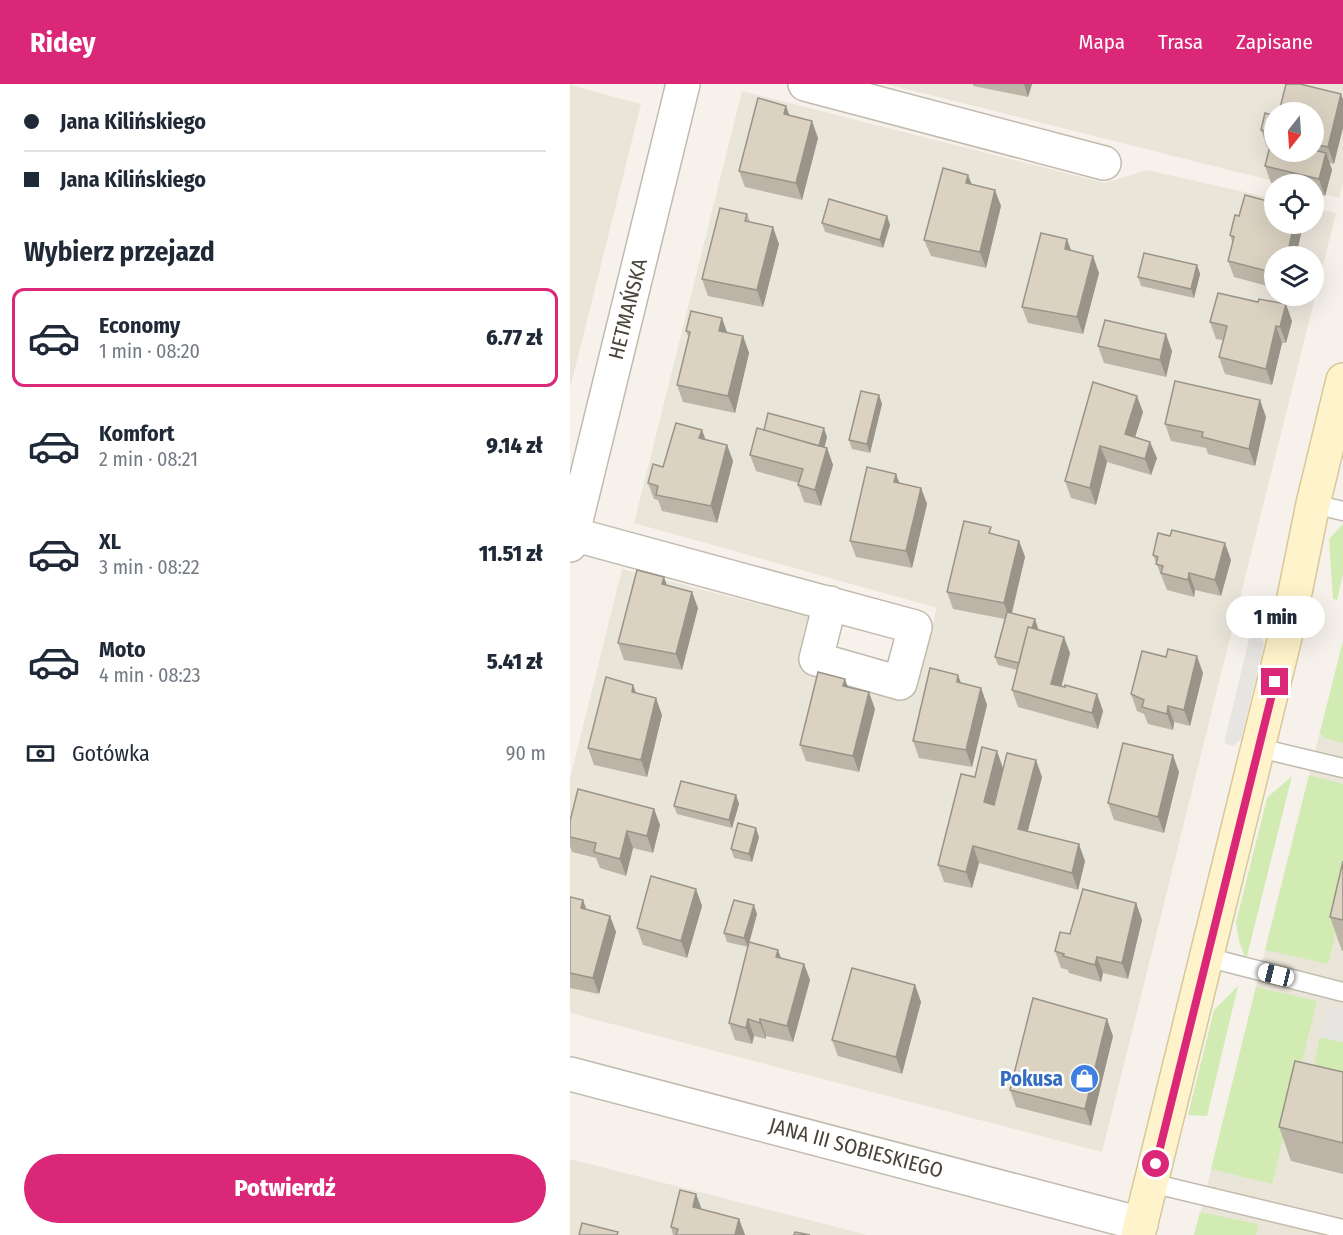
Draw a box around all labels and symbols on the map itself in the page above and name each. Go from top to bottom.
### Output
north arrow [1264,102,1324,162]
street label: HETMAŃSKA [603,256,653,362]
callout: 1 min [1226,595,1324,637]
route end [1261,668,1288,695]
car [1256,962,1296,988]
shop icon: Pokusa [1068,1063,1100,1095]
place label: Pokusa [1000,1066,1063,1092]
street label: JANA III SOBIESKIEGO [766,1112,946,1184]
route start [1142,1150,1169,1177]

